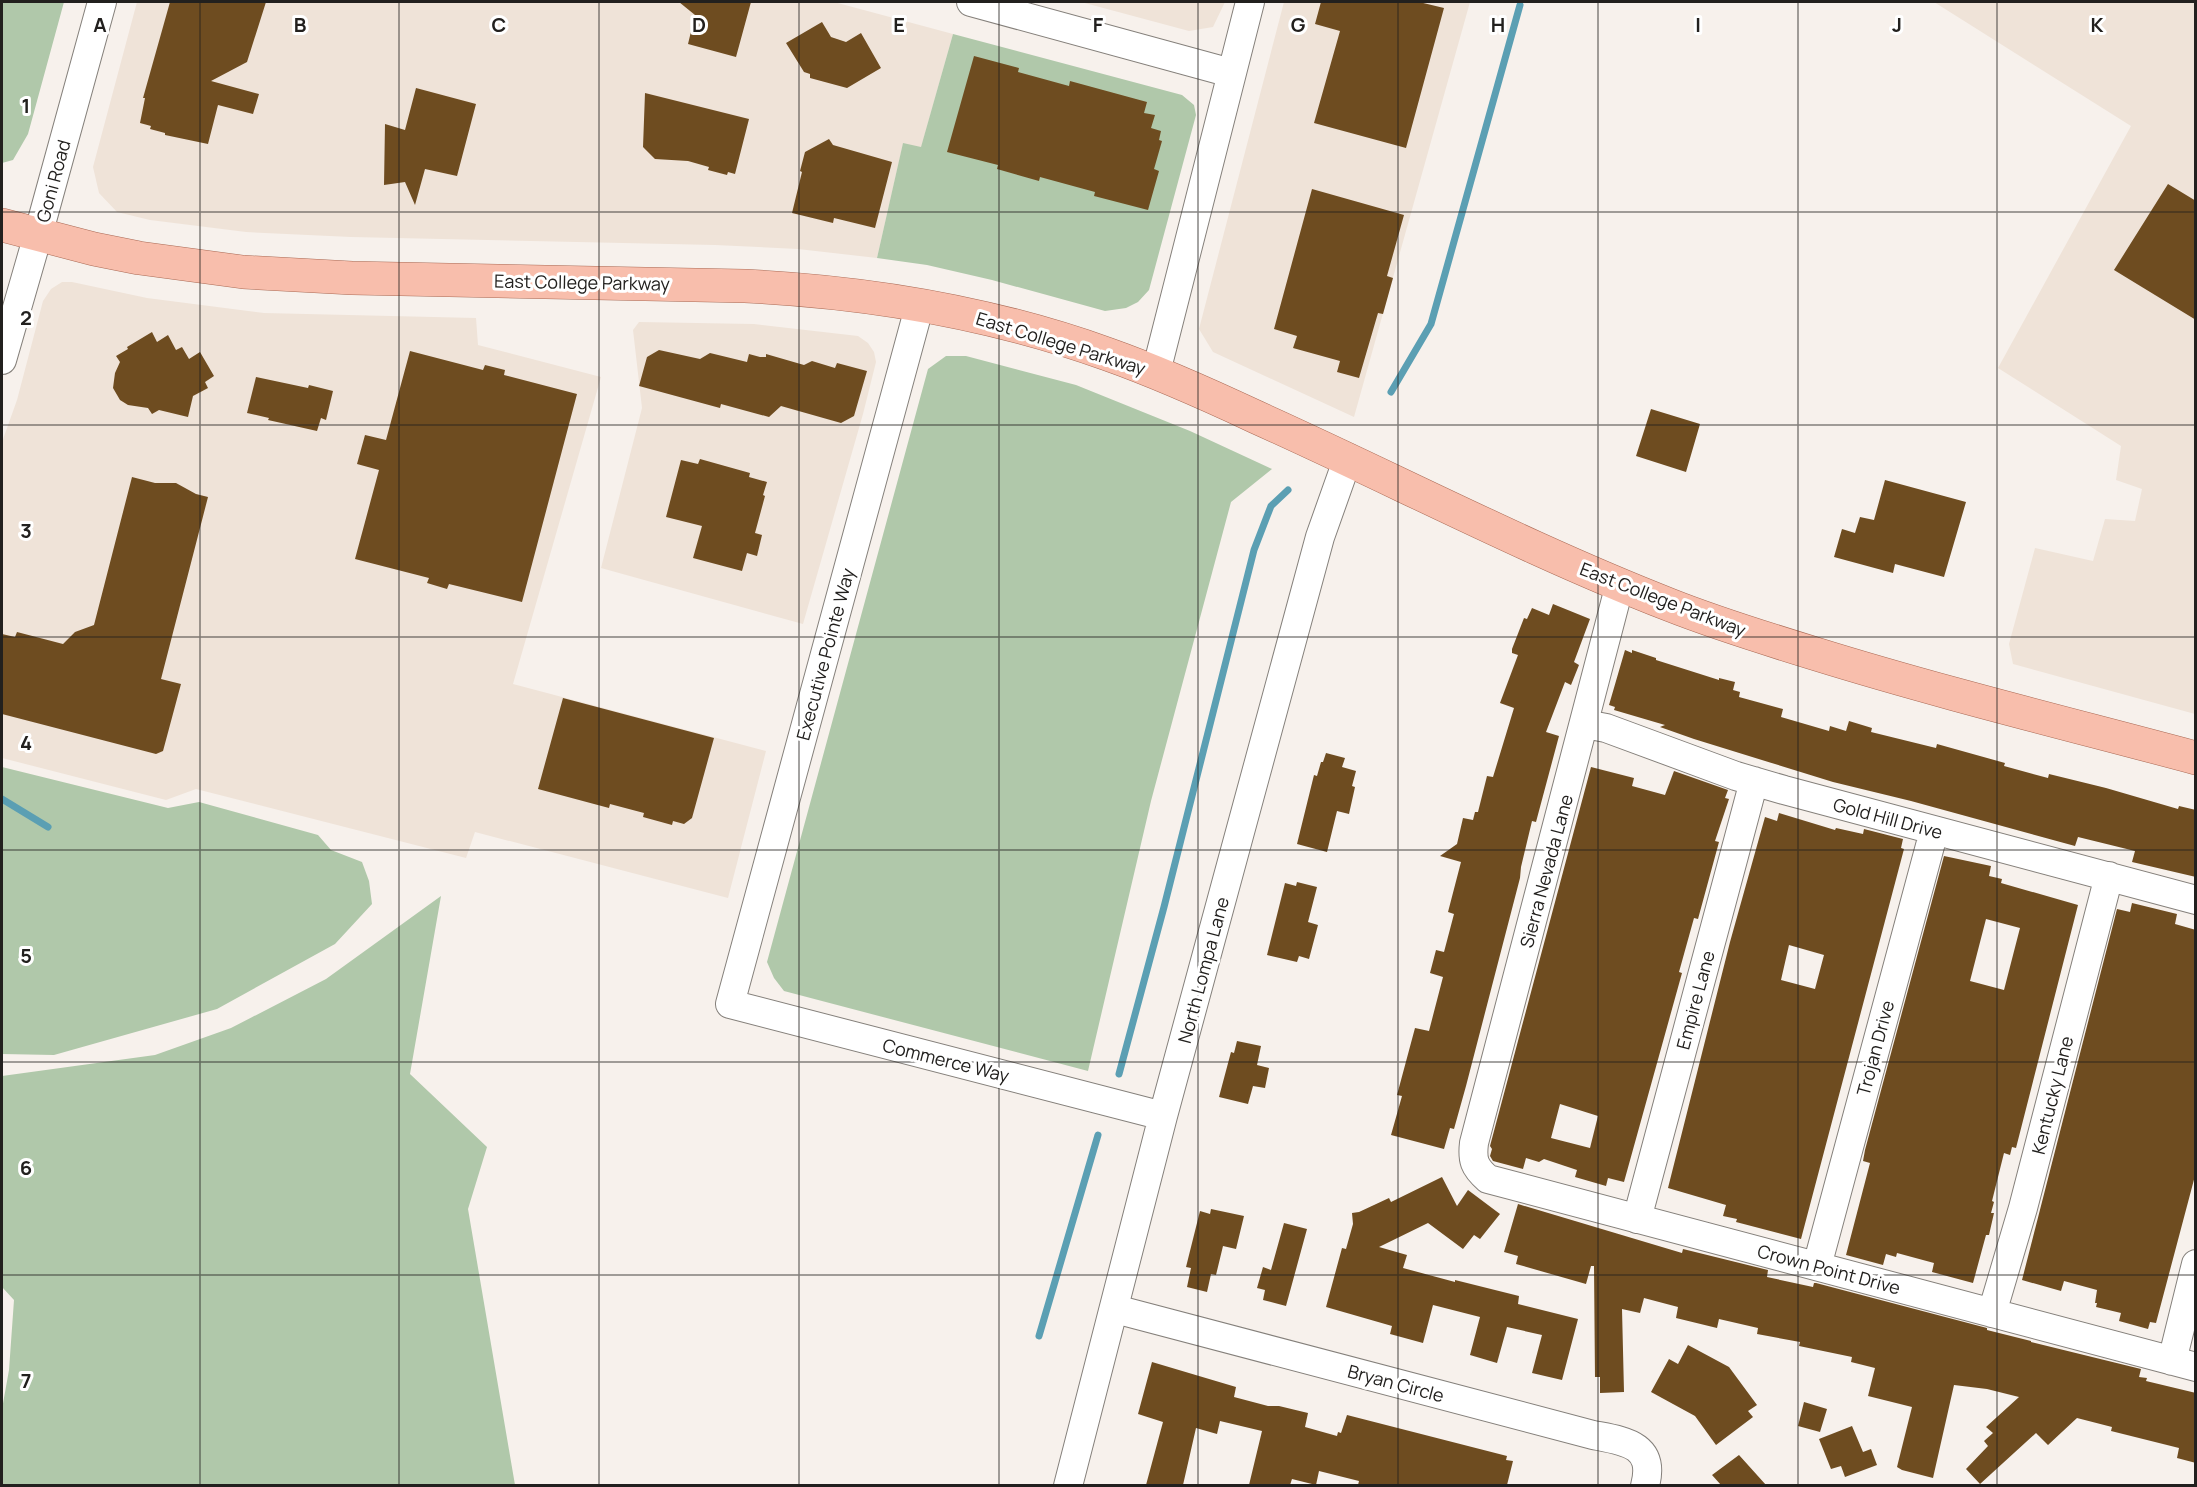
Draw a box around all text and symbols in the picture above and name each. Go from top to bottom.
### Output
text: A [93,11,107,38]
text: B [294,11,307,38]
text: C [492,11,506,38]
text: D [692,11,706,38]
text: E [893,11,905,38]
text: F [1093,11,1104,38]
text: G [1291,11,1306,38]
text: H [1491,11,1505,38]
text: I [1695,11,1701,38]
text: J [1892,11,1902,38]
text: K [2091,11,2104,38]
text: 1 [22,92,30,119]
street label: Goni Road [30,137,76,225]
street label: East College Parkway [494,268,671,296]
text: 2 [20,304,32,331]
street label: East College Parkway [973,306,1149,380]
text: 3 [20,517,32,544]
street label: East College Parkway [1577,556,1750,642]
street label: Executive Pointe Way [790,565,860,743]
text: 4 [20,729,32,756]
street label: Sierra Nevada Lane [1514,792,1578,950]
street label: Gold Hill Drive [1831,792,1945,844]
street label: North Lompa Lane [1172,894,1234,1046]
text: 5 [20,942,32,969]
street label: Empire Lane [1670,948,1720,1052]
street label: Trojan Drive [1851,998,1899,1098]
street label: Commerce Way [880,1033,1012,1087]
street label: Kentucky Lane [2026,1033,2078,1157]
text: 6 [20,1154,32,1181]
street label: Crown Point Drive [1755,1238,1903,1300]
street label: Bryan Circle [1345,1359,1447,1407]
text: 7 [21,1367,31,1394]

